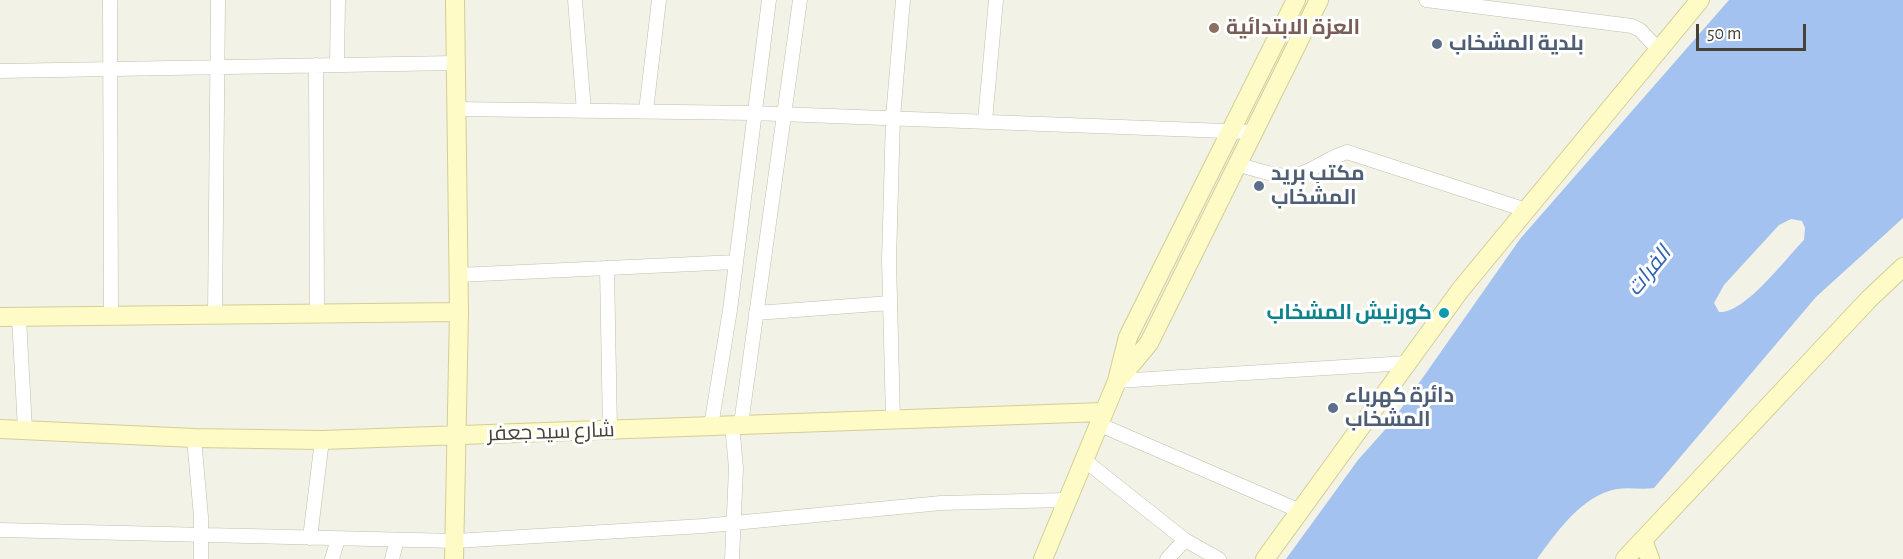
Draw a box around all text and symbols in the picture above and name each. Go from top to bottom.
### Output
scale bar [1699,12,1808,50]
place label: العزة الابتدائية [1226,15,1360,41]
marker: العزة الابتدائية [1207,21,1221,35]
text: 50 m [1707,25,1741,43]
place label: بلدية المشخاب [1449,31,1584,57]
marker: بلدية المشخاب [1430,37,1444,51]
place label: مكتب بريد المشخاب [1271,161,1365,211]
marker: مكتب بريد المشخاب [1252,179,1266,193]
water label: الفرات [1621,241,1677,301]
place label: كورنيش المشخاب [1267,300,1432,326]
marker: كورنيش المشخاب [1437,306,1451,320]
place label: دائرة كهرباء المشخاب [1345,383,1454,433]
marker: دائرة كهرباء المشخاب [1326,401,1340,415]
street label: شارع سيد جعفر [487,417,615,447]

